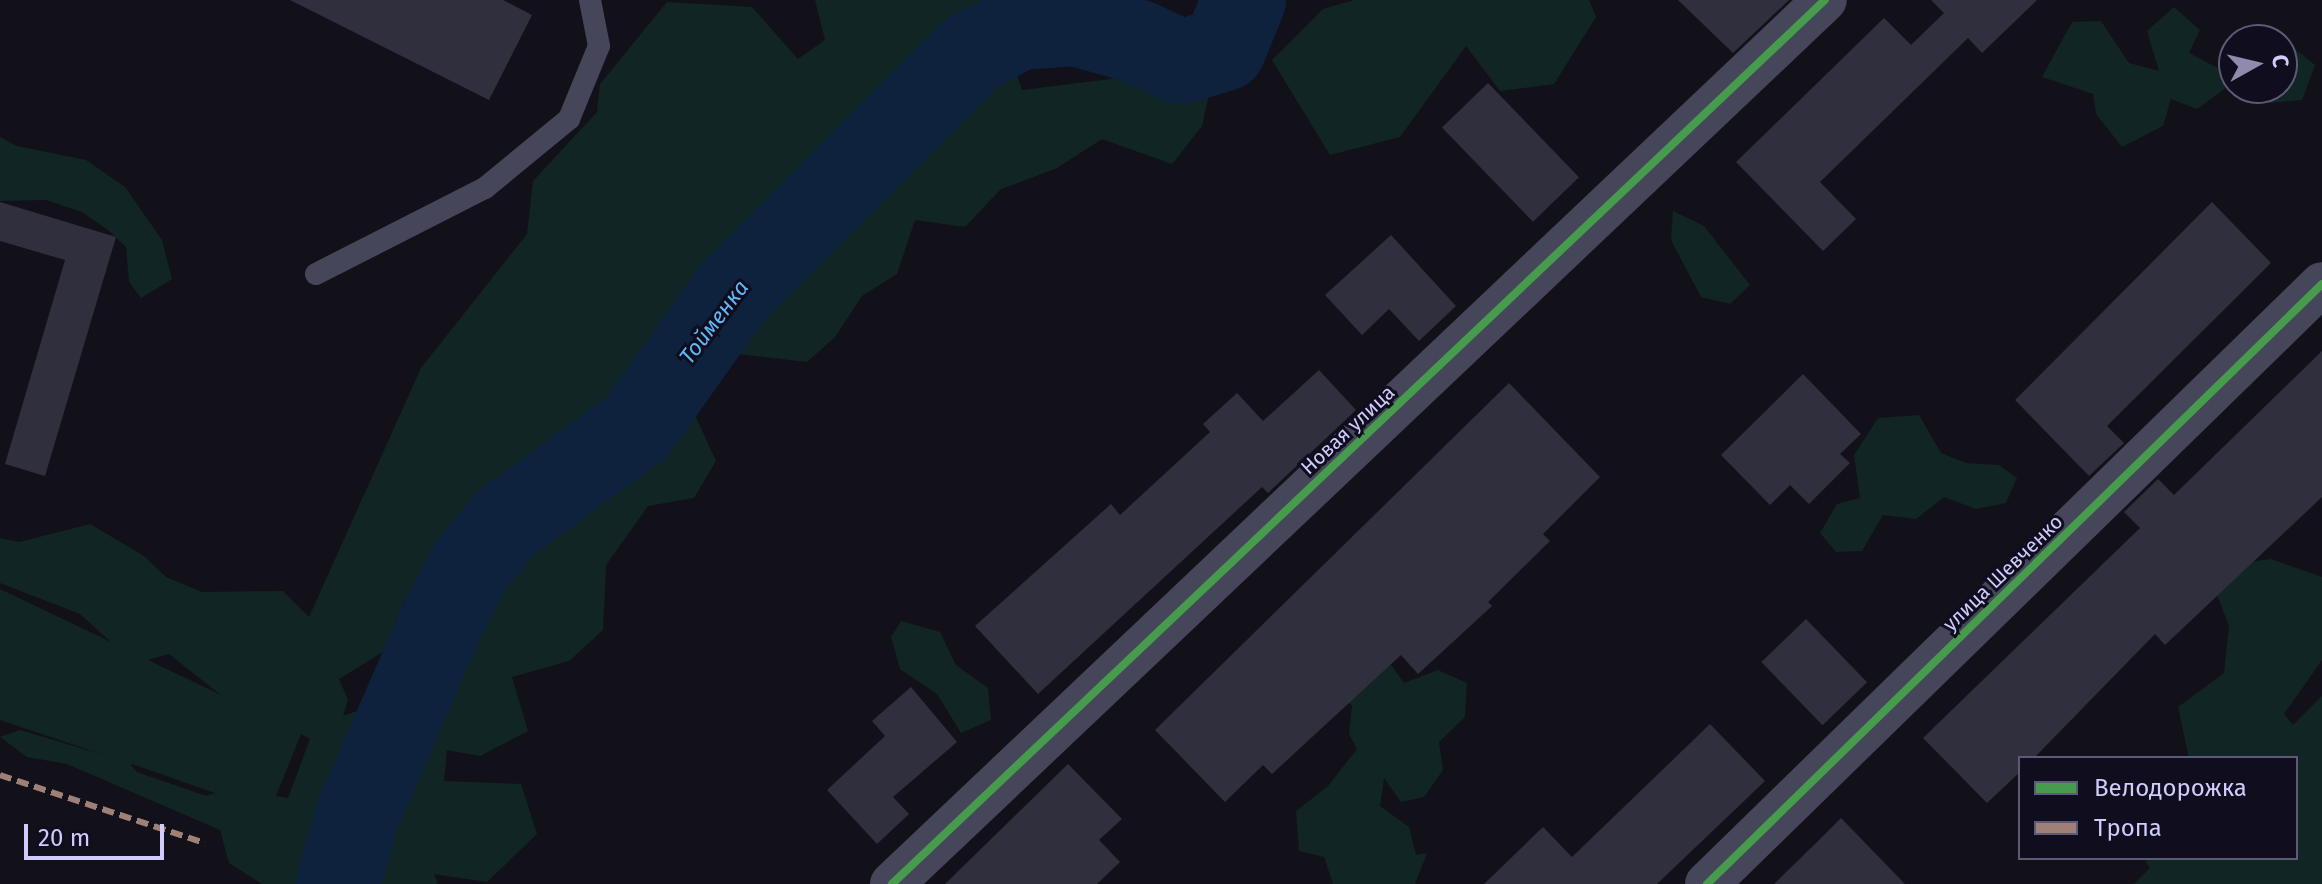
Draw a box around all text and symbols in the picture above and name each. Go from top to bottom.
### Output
north arrow [2218,24,2298,104]
text: С [2266,53,2295,69]
water label: Тойменка [674,275,754,369]
street label: Новая улица [1296,381,1400,479]
street label: улица Шевченко [1938,510,2068,636]
legend [2018,756,2298,860]
text: Велодорожка [2094,774,2247,802]
scale bar [28,808,168,858]
text: Тропа [2094,814,2162,842]
text: 20 m [38,824,90,852]

